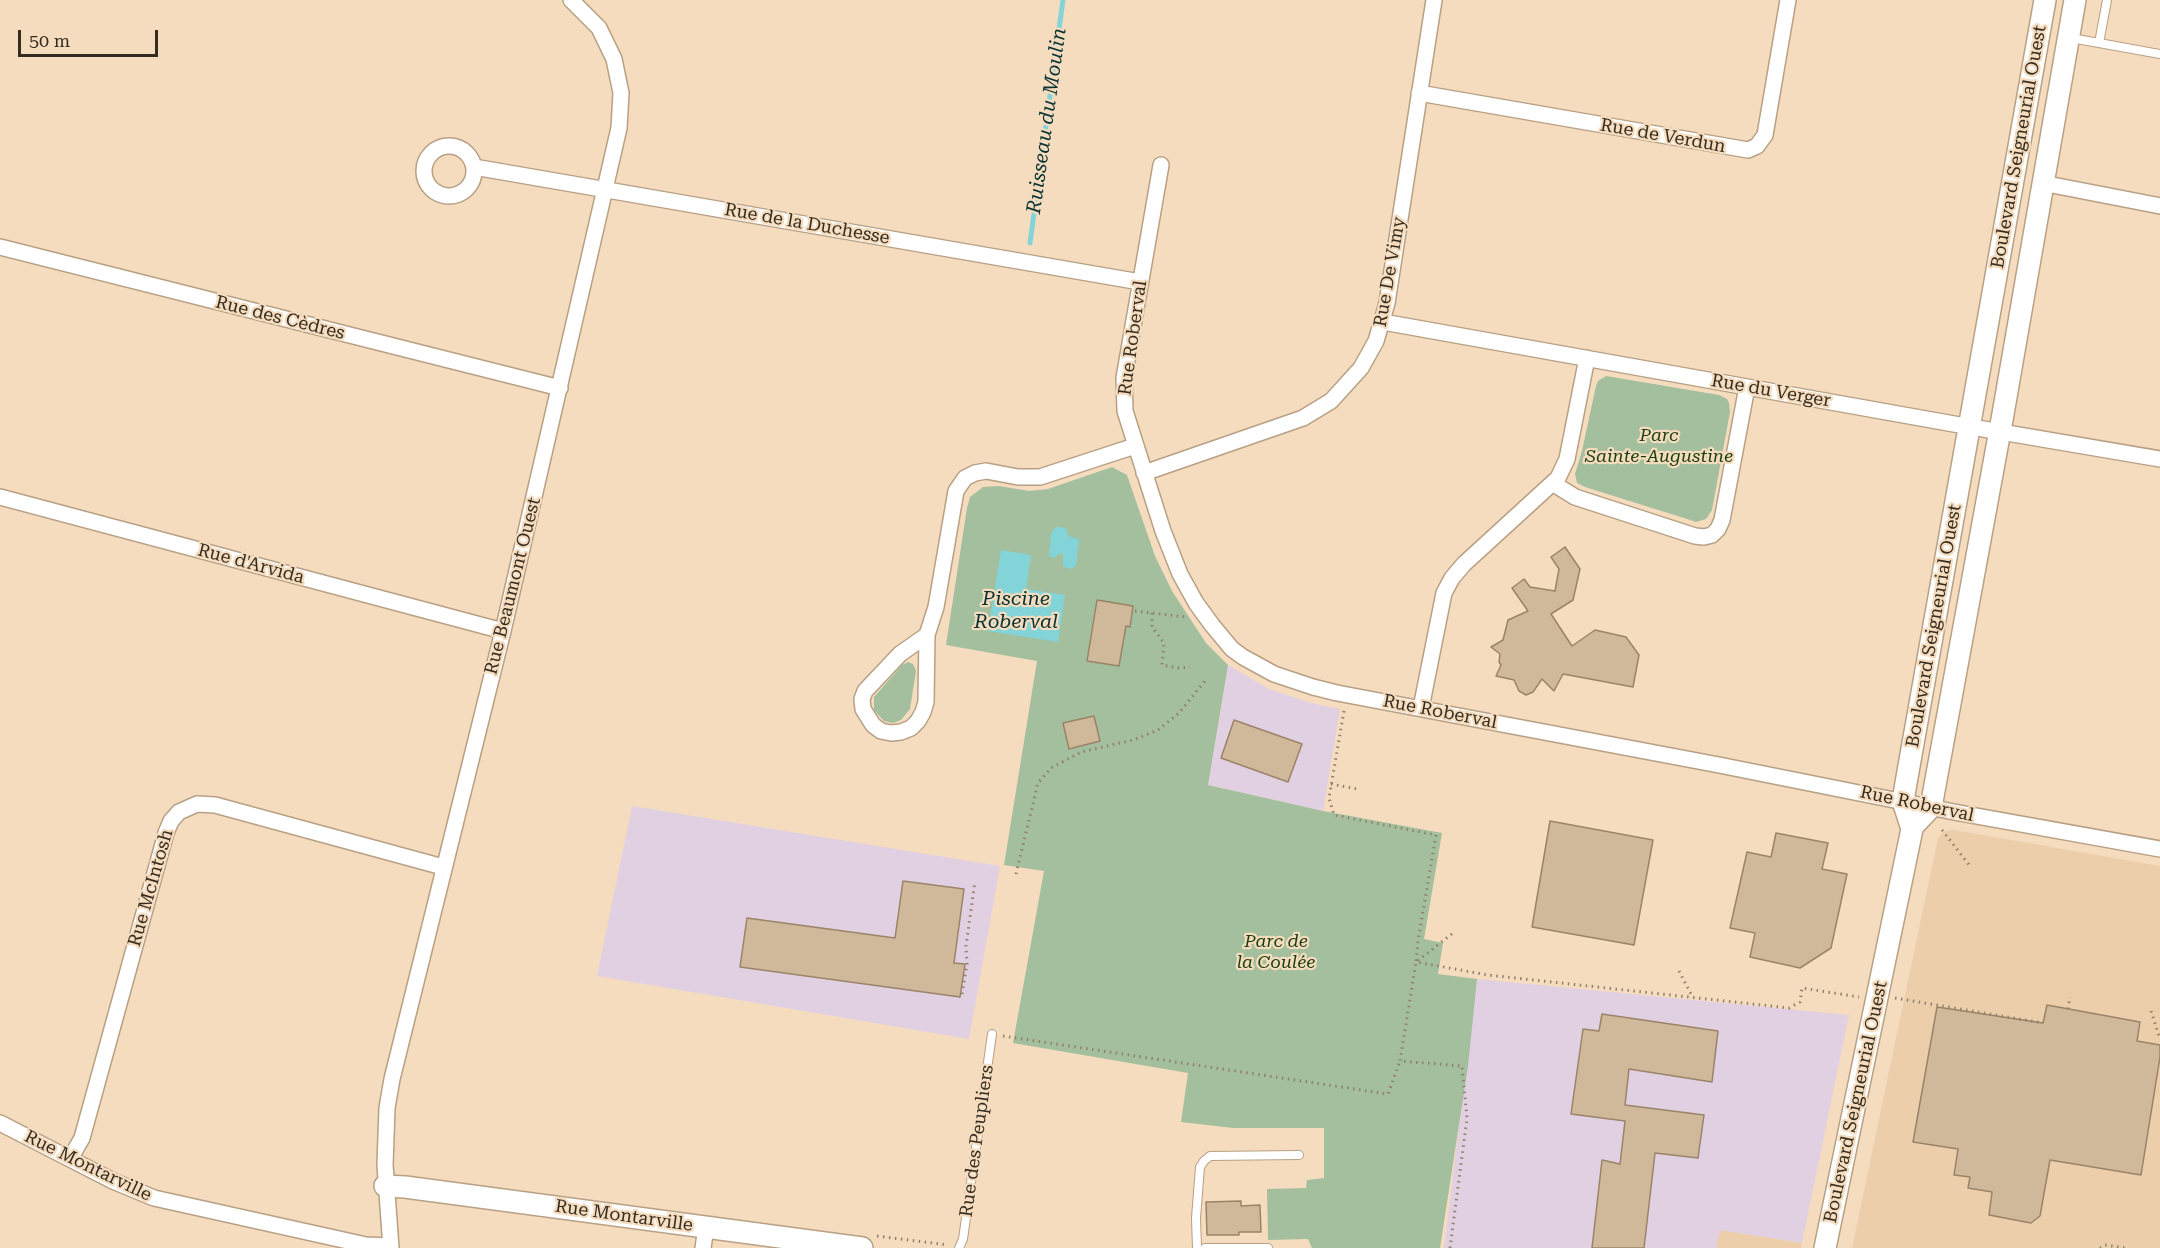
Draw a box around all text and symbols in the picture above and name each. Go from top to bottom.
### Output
scale bar [21,18,160,56]
street label: Boulevard Seigneurial Ouest [1987,24,2051,270]
water label: Ruisseau du Moulin [1022,27,1072,215]
text: 50 m [29,30,70,51]
street label: Rue de Verdun [1599,114,1727,158]
street label: Rue de la Duchesse [723,199,891,249]
street label: Rue De Vimy [1370,215,1410,329]
street label: Rue Roberval [1114,279,1152,397]
street label: Rue des Cèdres [213,291,347,345]
street label: Rue du Verger [1710,370,1832,412]
park label: Parc Sainte-Augustine [1585,425,1733,468]
street label: Rue Beaumont Ouest [481,495,545,677]
street label: Boulevard Seigneurial Ouest [1902,503,1966,749]
street label: Rue d'Arvida [195,539,307,589]
water label: Piscine Roberval [974,587,1058,634]
street label: Rue Roberval [1381,690,1499,734]
street label: Rue Roberval [1858,781,1976,827]
street label: Rue McIntosh [124,827,178,949]
park label: Parc de la Coulée [1237,931,1315,974]
street label: Boulevard Seigneurial Ouest [1820,979,1892,1225]
street label: Rue des Peupliers [956,1063,998,1219]
street label: Rue Montarville [21,1126,155,1206]
street label: Rue Montarville [554,1196,694,1236]

